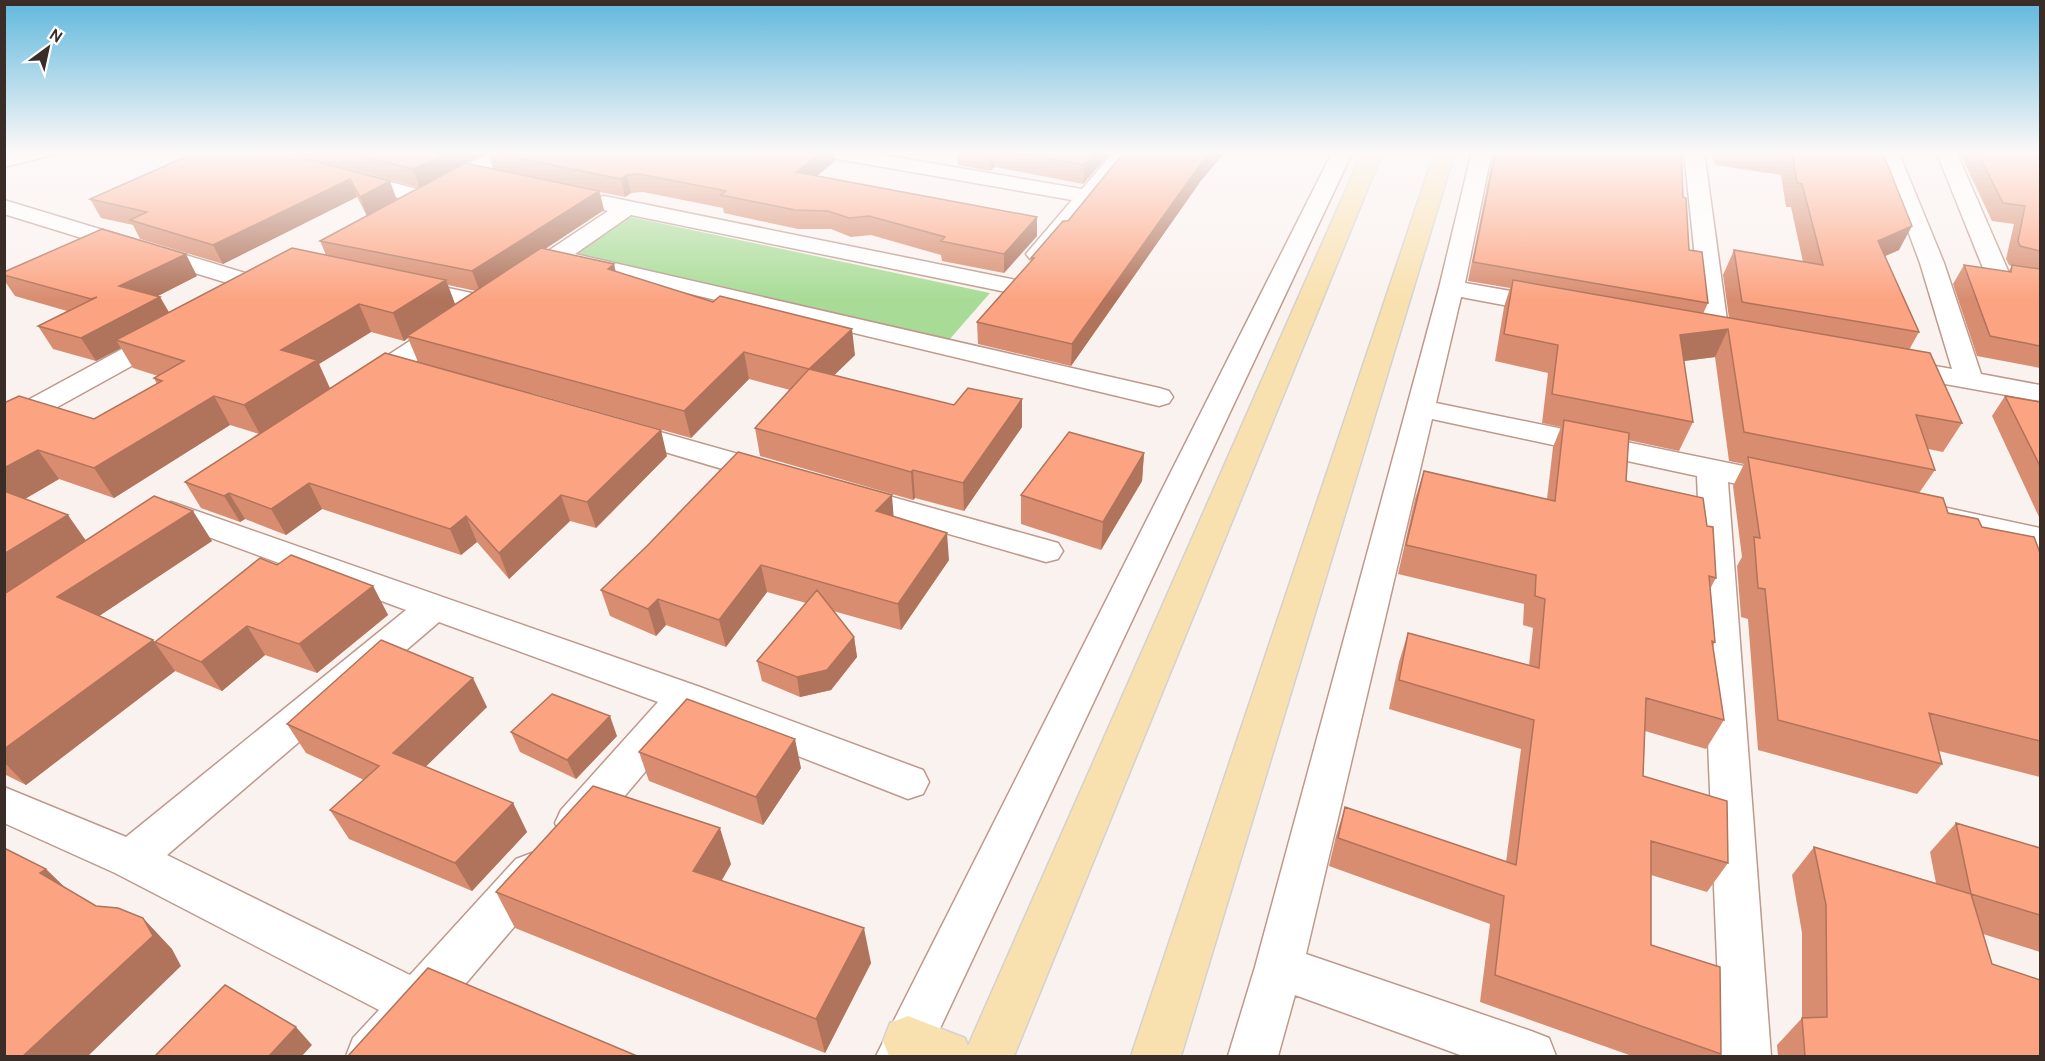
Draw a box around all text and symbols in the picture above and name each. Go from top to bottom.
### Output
north arrow [18,18,78,78]
text: N [46,25,66,47]

